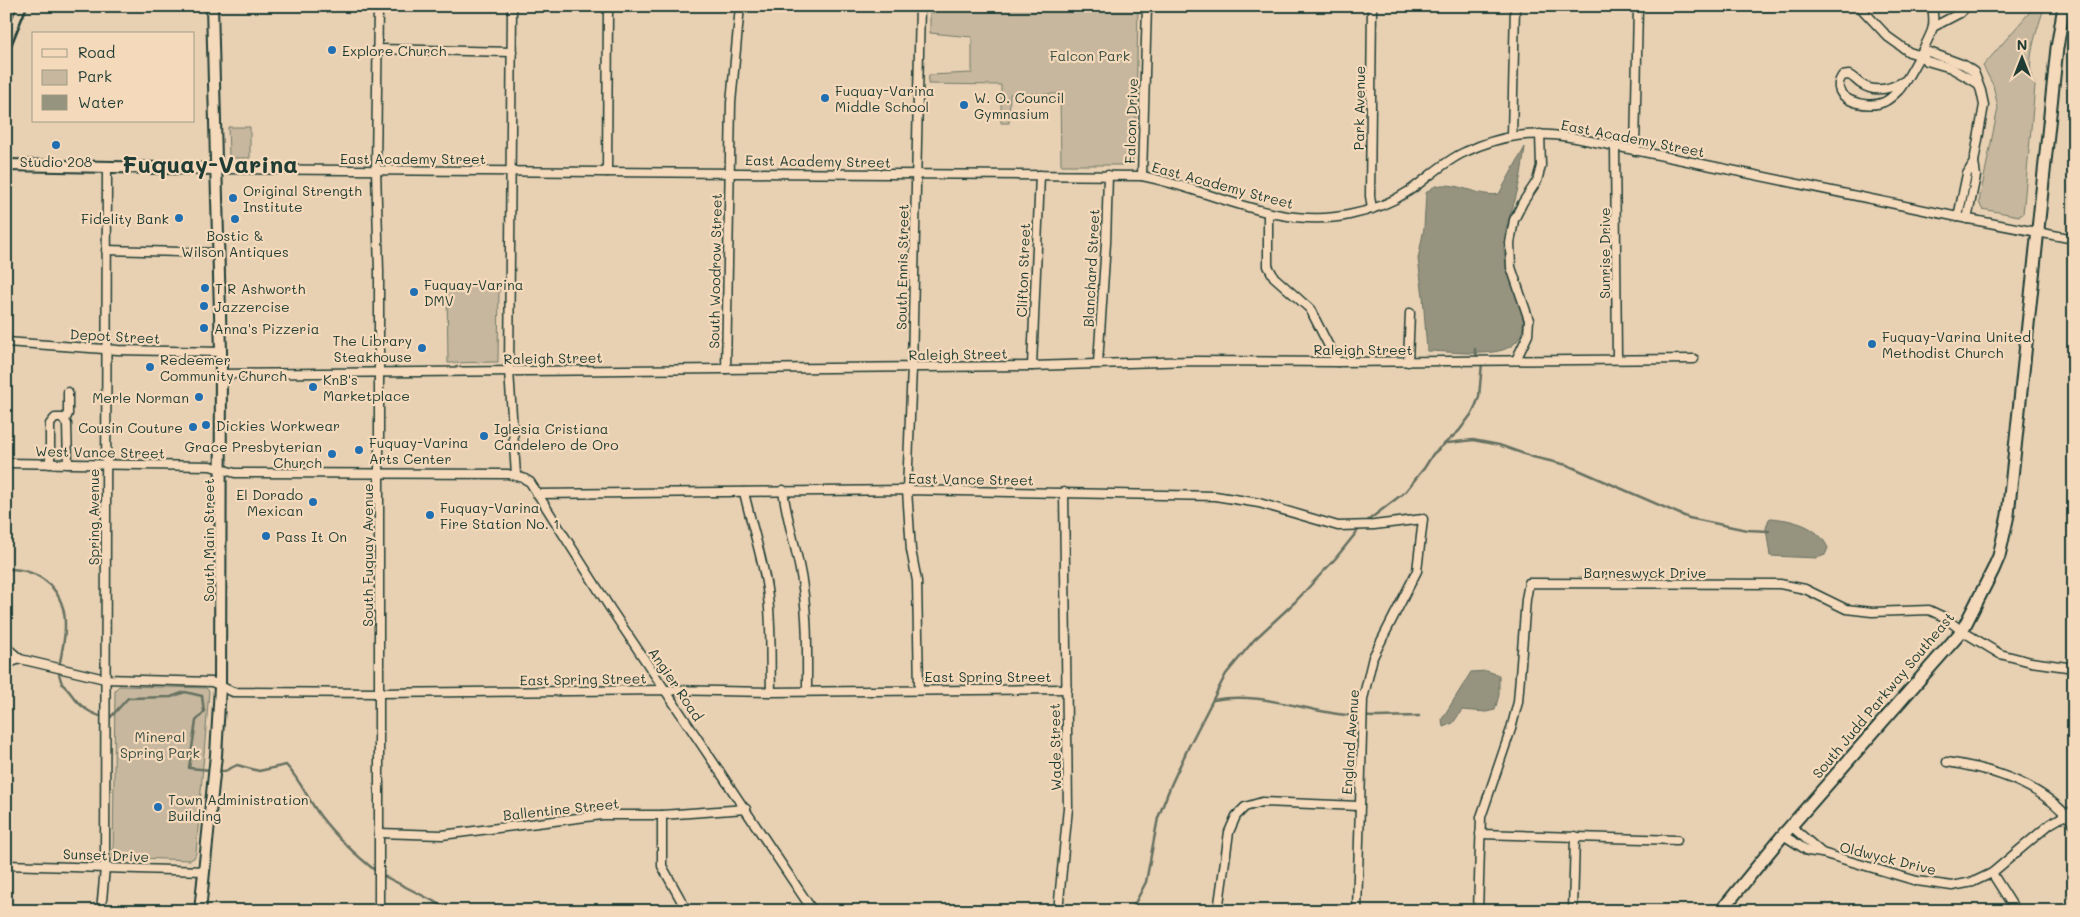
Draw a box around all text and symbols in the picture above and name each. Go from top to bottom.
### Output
legend [32,32,195,122]
north arrow [1998,32,2048,82]
text: N [2017,35,2027,54]
place label: Explore Church [342,41,447,60]
text: Road [78,42,115,62]
marker: Explore Church [326,44,338,56]
park label: Falcon Park [1050,46,1130,65]
text: Park [78,66,112,86]
street label: Park Avenue [1349,66,1369,150]
street label: Falcon Drive [1120,78,1142,164]
place label: Fuquay-Varina Middle School [835,81,935,116]
place label: W. O. Council Gymnasium [974,88,1064,123]
text: Water [78,92,124,112]
marker: Fuquay-Varina Middle School [819,92,831,104]
marker: W. O. Council Gymnasium [958,99,970,111]
street label: East Academy Street [1560,115,1706,161]
marker: Studio 208 [50,139,62,151]
district label: Fuquay-Varina [122,148,298,179]
street label: East Academy Street [340,149,486,168]
street label: East Academy Street [745,150,891,172]
place label: Studio 208 [20,152,92,171]
street label: East Academy Street [1150,157,1296,213]
place label: Original Strength Institute [243,181,362,216]
marker: Original Strength Institute [227,192,239,204]
street label: South Woodrow Street [704,193,726,349]
street label: South Ennis Street [891,204,913,330]
street label: Sunrise Drive [1595,207,1614,299]
street label: Blanchard Street [1078,208,1104,328]
place label: Fidelity Bank [81,209,169,228]
marker: Fidelity Bank [173,212,185,224]
marker: Bostic & Wilson Antiques [229,213,241,225]
street label: Clifton Street [1012,222,1034,318]
place label: Bostic & Wilson Antiques [181,226,289,261]
place label: Fuquay-Varina DMV [424,275,524,310]
place label: T R Ashworth [215,279,305,298]
marker: T R Ashworth [199,282,211,294]
marker: Fuquay-Varina DMV [408,286,420,298]
place label: Jazzercise [214,297,290,316]
marker: Jazzercise [198,300,210,312]
place label: Anna's Pizzeria [214,319,319,338]
marker: Anna's Pizzeria [198,322,210,334]
street label: Depot Street [69,324,161,348]
place label: Fuquay-Varina United Methodist Church [1882,327,2031,362]
place label: The Library Steakhouse [333,331,412,366]
marker: Fuquay-Varina United Methodist Church [1866,338,1878,350]
street label: Raleigh Street [1313,340,1413,359]
marker: The Library Steakhouse [416,342,428,354]
street label: Raleigh Street [908,344,1008,364]
street label: Raleigh Street [503,348,603,368]
place label: Redeemer Community Church [160,350,287,385]
marker: Redeemer Community Church [144,361,156,373]
place label: KnB's Marketplace [323,370,410,405]
marker: KnB's Marketplace [307,381,319,393]
place label: Merle Norman [92,388,189,407]
marker: Merle Norman [193,391,205,403]
place label: Dickies Workwear [216,416,340,435]
place label: Cousin Couture [78,418,183,437]
marker: Dickies Workwear [200,419,212,431]
place label: Iglesia Cristiana Candelero de Oro [494,419,618,454]
marker: Cousin Couture [187,421,199,433]
marker: Iglesia Cristiana Candelero de Oro [478,430,490,442]
place label: Fuquay-Varina Arts Center [369,433,469,468]
place label: Grace Presbyterian Church [185,437,322,472]
street label: West Vance Street [35,441,165,463]
marker: Fuquay-Varina Arts Center [353,444,365,456]
marker: Grace Presbyterian Church [326,448,338,460]
street label: East Vance Street [908,468,1034,490]
street label: Spring Avenue [84,469,103,565]
street label: South Main Street [199,478,218,602]
street label: South Fuquay Avenue [358,483,377,627]
place label: El Dorado Mexican [236,485,303,520]
marker: El Dorado Mexican [307,496,319,508]
place label: Fuquay-Varina Fire Station No. 1 [440,498,560,533]
marker: Fuquay-Varina Fire Station No. 1 [424,509,436,521]
place label: Pass It On [276,527,347,546]
marker: Pass It On [260,530,272,542]
street label: Barneswyck Drive [1584,563,1707,582]
street label: South Judd Parkway Southeast [1808,608,1958,782]
street label: Angier Road [644,643,708,725]
street label: East Spring Street [925,667,1051,686]
street label: East Spring Street [519,668,647,690]
street label: England Avenue [1337,689,1363,795]
street label: Wade Street [1045,703,1065,791]
park label: Mineral Spring Park [120,727,200,762]
place label: Town Administration Building [168,790,308,825]
street label: Ballentine Street [502,793,620,825]
marker: Town Administration Building [152,801,164,813]
street label: Oldwyck Drive [1838,837,1938,879]
street label: Sunset Drive [62,844,150,866]

